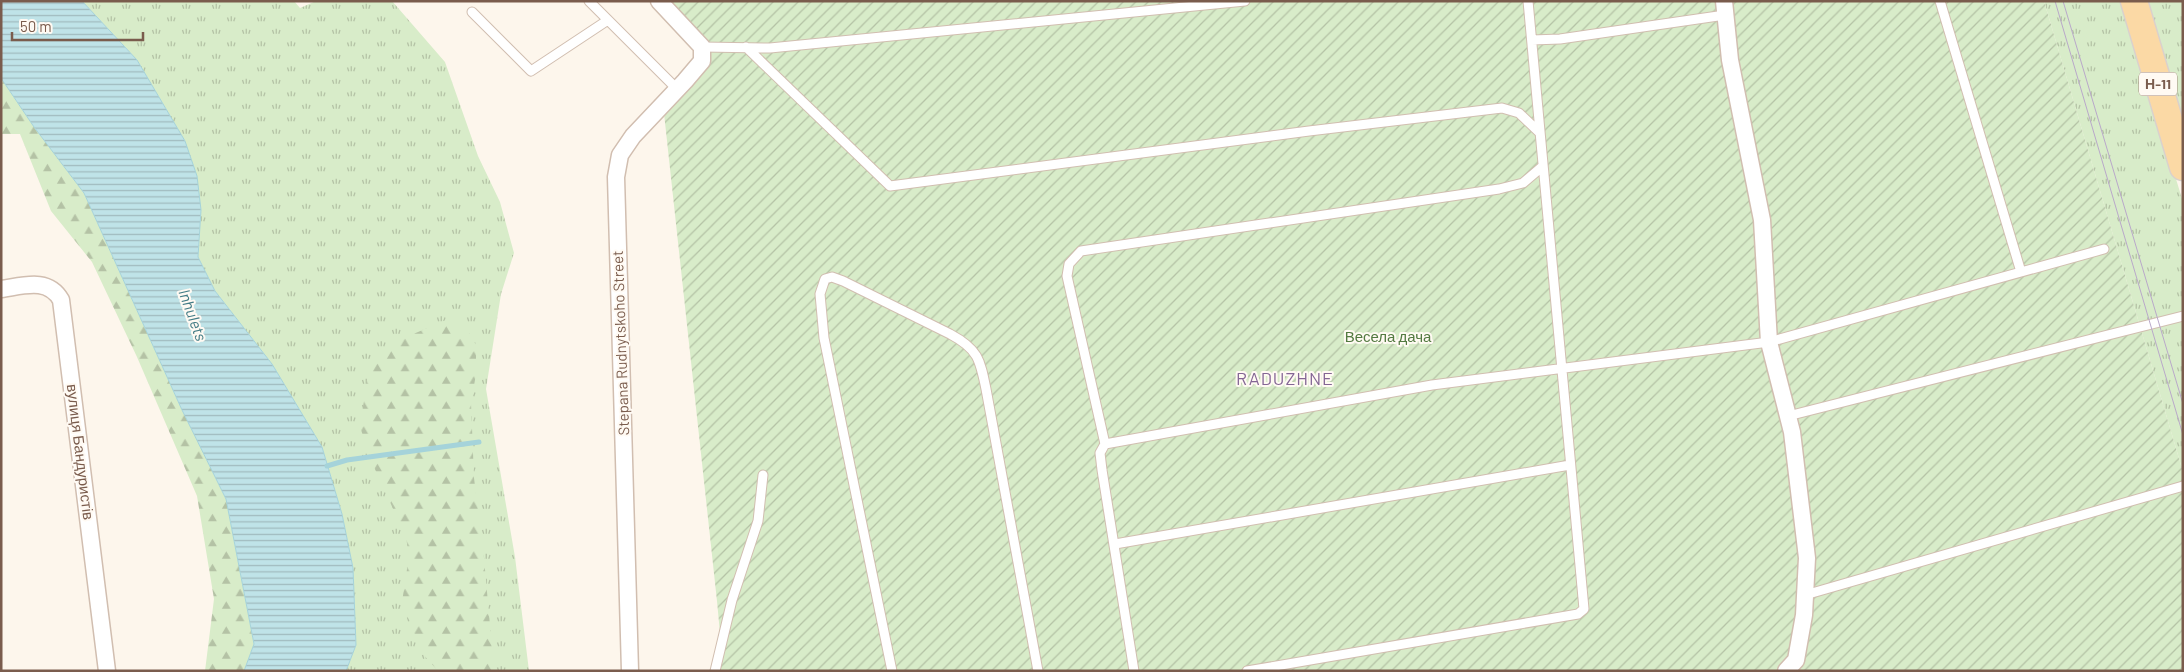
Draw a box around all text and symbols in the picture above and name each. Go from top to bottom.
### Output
scale bar [12,10,144,42]
text: 50 m [20,17,52,35]
road number: Н-11 [2139,72,2177,96]
street label: Stepana Rudnytskoho Street [608,250,632,436]
water label: Inhulets [175,286,212,344]
park label: Весела дача [1345,327,1432,345]
district label: RADUZHNE [1236,367,1334,389]
street label: вулиця Бандуристів [64,383,98,521]

